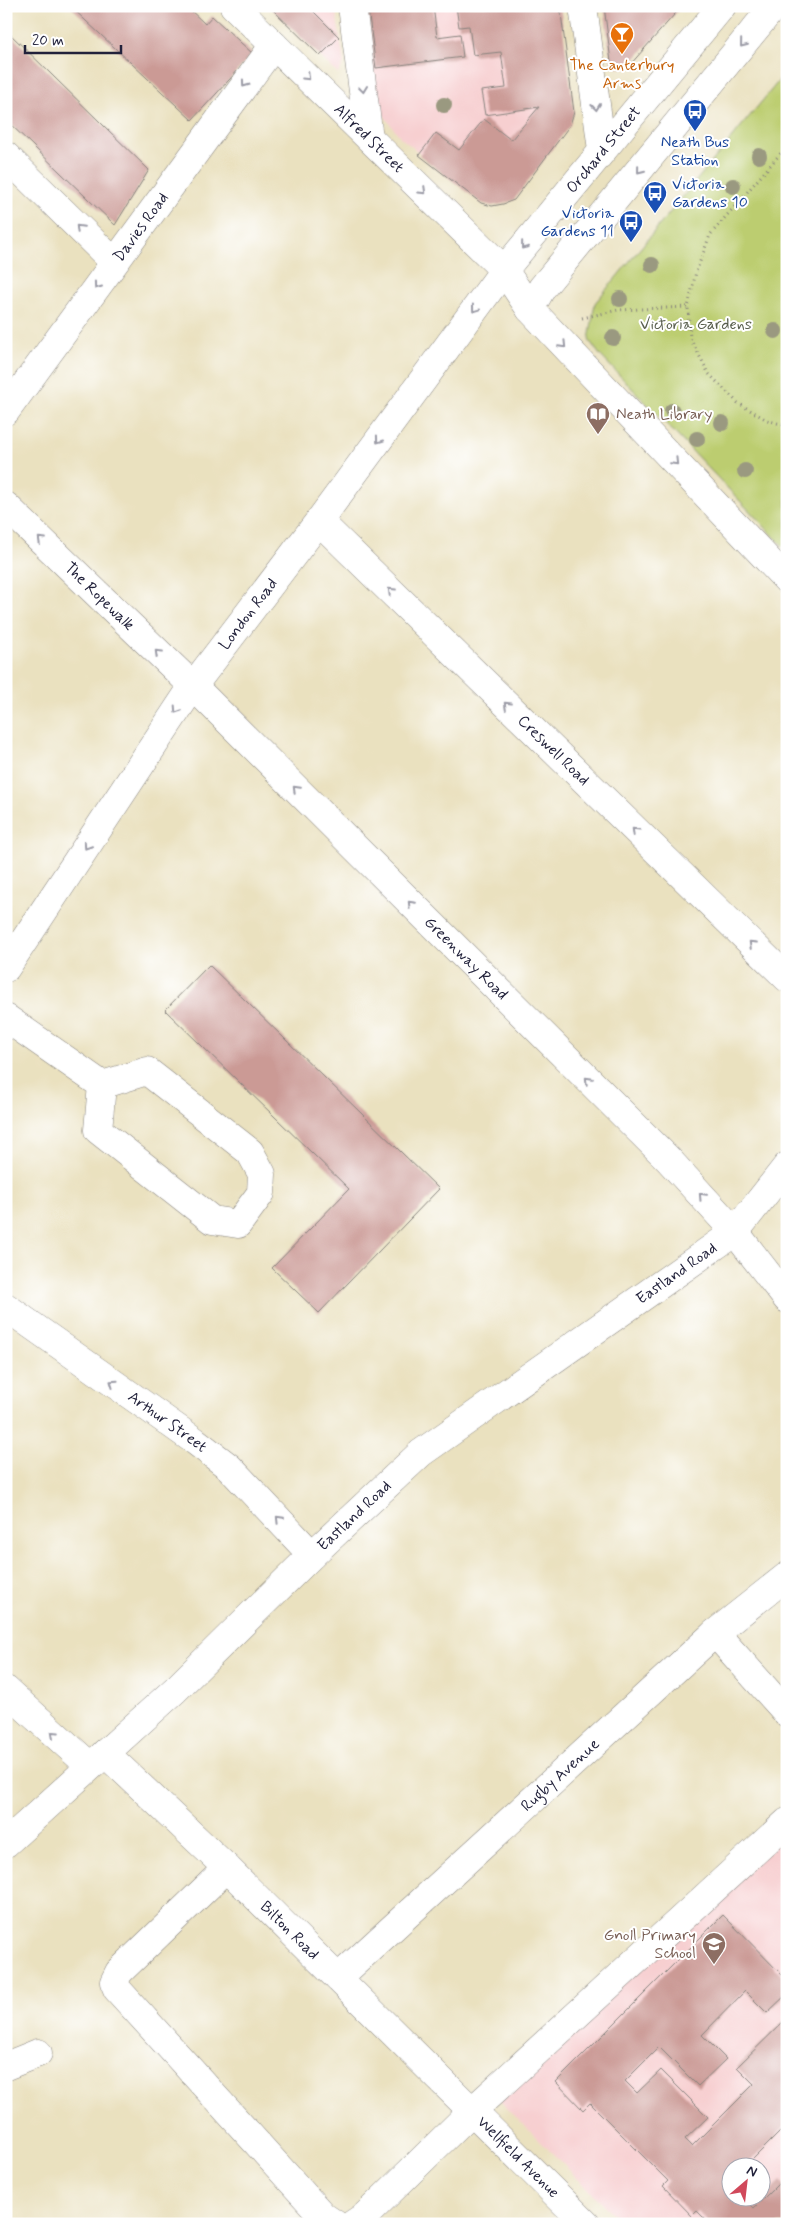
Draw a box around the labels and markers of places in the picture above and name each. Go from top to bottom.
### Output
bar icon: The Canterbury Arms [609,21,635,55]
place label: The Canterbury Arms [570,55,674,94]
bus stop icon: Neath Bus Station [682,98,708,132]
place label: Neath Bus Station [661,132,729,171]
place label: Victoria Gardens 10 [672,174,748,213]
bus stop icon: Victoria Gardens 10 [642,180,668,214]
place label: Victoria Gardens 11 [540,203,614,242]
bus stop icon: Victoria Gardens 11 [618,209,644,243]
library icon: Neath Library [585,401,611,435]
place label: Neath Library [616,404,712,425]
place label: Gnoll Primary School [604,1925,696,1964]
school or university icon: Gnoll Primary School [701,1931,727,1965]

